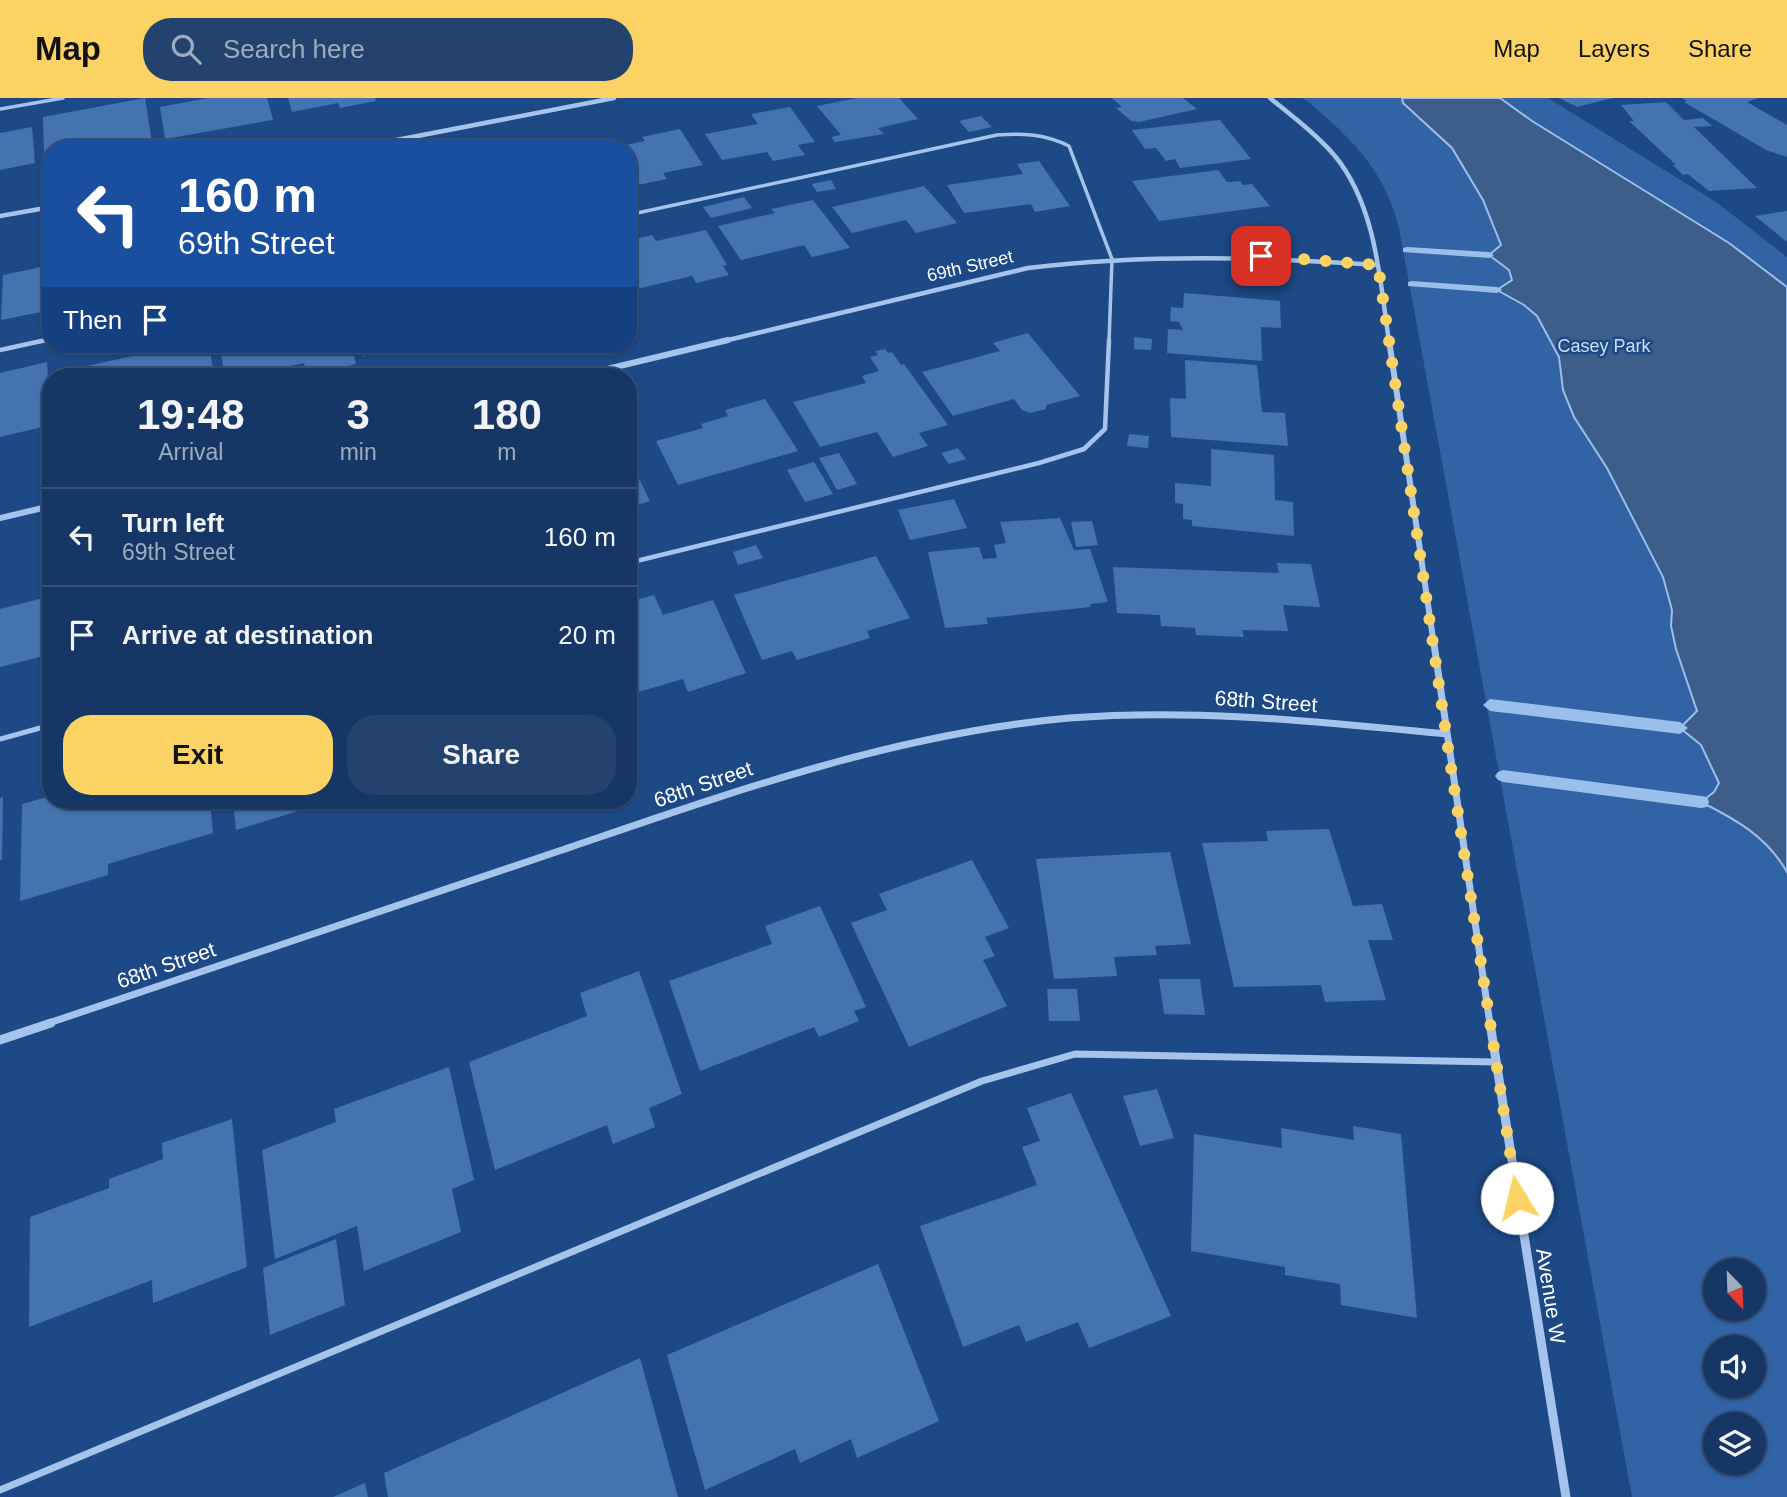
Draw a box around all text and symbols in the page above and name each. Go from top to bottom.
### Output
search box [143,18,633,81]
text: Map [35,30,101,67]
icon: search [167,30,205,68]
text: Search here [223,34,365,64]
text: Map [1493,35,1540,62]
text: Layers [1578,35,1650,62]
text: Share [1688,35,1752,62]
icon: left [63,168,154,259]
text: 160 m [178,168,317,222]
text: 69th Street [178,225,335,261]
pin [1231,226,1291,286]
icon: arrive [1242,237,1280,275]
street label: 69th Street [925,246,1015,286]
icon: arrive [136,301,174,339]
text: Then [63,305,122,335]
park label: Casey Park [1557,336,1652,356]
text: 19:48 [137,391,245,438]
text: 3 [346,391,370,438]
text: 180 [472,391,542,438]
text: Arrival [158,439,223,465]
text: min [340,439,377,465]
text: m [497,439,516,465]
text: Turn left [122,508,224,538]
icon: left [63,518,101,556]
text: 160 m [544,522,616,552]
text: 69th Street [122,539,235,565]
icon: arrive [63,616,101,654]
text: Arrive at destination [122,620,373,650]
text: 20 m [558,620,616,650]
street label: 68th Street [1214,686,1318,716]
button: Exit [63,715,333,795]
button: Share [347,715,616,795]
street label: 68th Street [651,756,755,812]
street label: 68th Street [114,937,218,993]
position arrow [1480,1161,1554,1235]
street label: Avenue W [1532,1247,1570,1346]
north arrow [1703,1258,1766,1321]
map controls [1703,1258,1766,1475]
button: sound [1703,1335,1766,1398]
button: layers [1703,1412,1766,1475]

